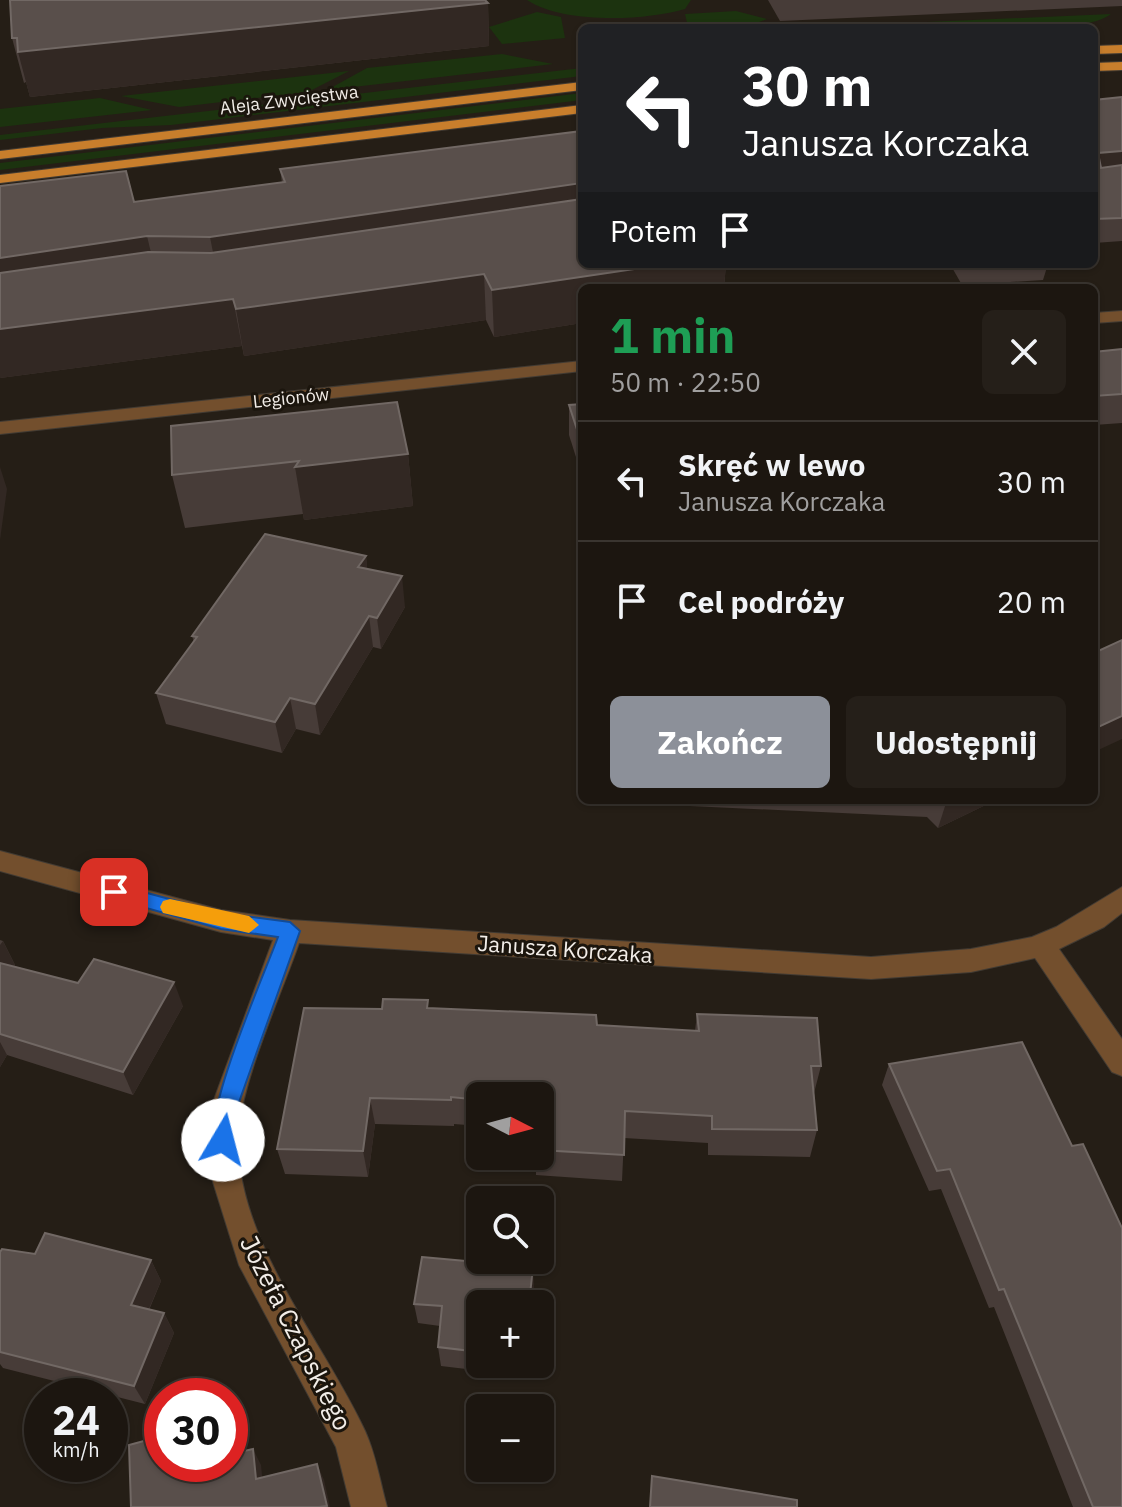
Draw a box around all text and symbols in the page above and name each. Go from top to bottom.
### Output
text: 30 m [742,49,872,121]
icon: left [610,56,714,160]
street label: Aleja Zwycięstwa [218,80,360,119]
text: Janusza Korczaka [742,119,1029,166]
icon: arrive [713,208,757,252]
text: Potem [610,211,697,250]
text: 1 min [610,304,735,366]
button: close [982,310,1066,394]
text: 50 m · 22:50 [610,365,761,399]
street label: Legionów [252,382,331,413]
text: Skręć w lewo [678,445,865,484]
icon: left [610,459,654,503]
text: 30 m [997,462,1066,501]
text: Janusza Korczaka [678,484,885,518]
icon: arrive [610,579,654,623]
text: Cel podróży [678,582,844,621]
text: 20 m [997,582,1066,621]
button: Zakończ [610,696,830,788]
button: Udostępnij [846,696,1066,788]
pin [80,858,148,926]
icon: arrive [92,870,136,914]
street label: Janusza Korczaka [476,928,654,969]
north arrow [466,1082,554,1170]
map controls [466,1082,554,1482]
position arrow [181,1098,265,1182]
button: search [466,1186,554,1274]
street label: Józefa Czapskiego [233,1229,361,1436]
button: + [466,1290,554,1378]
speed limit sign: 30 [144,1378,248,1482]
text: 24 [52,1394,100,1446]
button: − [466,1394,554,1482]
text: km/h [52,1436,100,1463]

